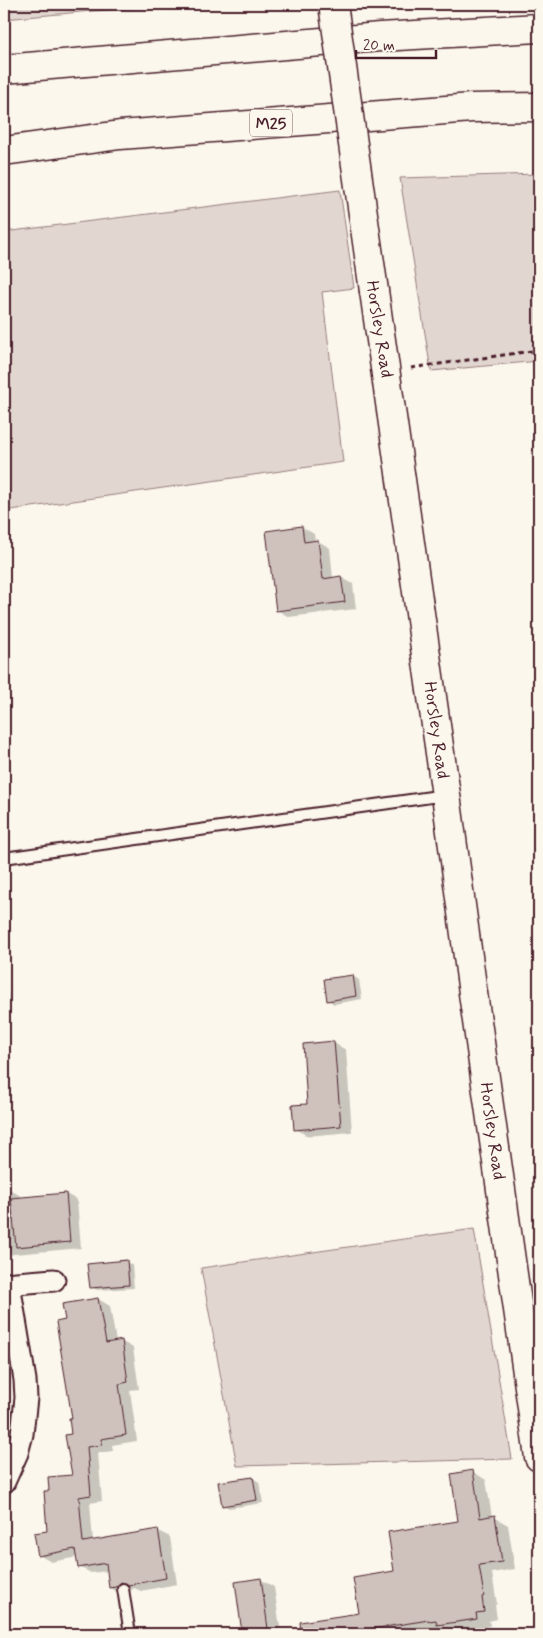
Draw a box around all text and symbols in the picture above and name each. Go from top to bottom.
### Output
scale bar [356,28,436,60]
text: 20 m [363,36,395,56]
road number: M25 [250,110,292,136]
street label: Horsley Road [359,279,399,379]
street label: Horsley Road [417,680,455,780]
street label: Horsley Road [473,1081,511,1181]

